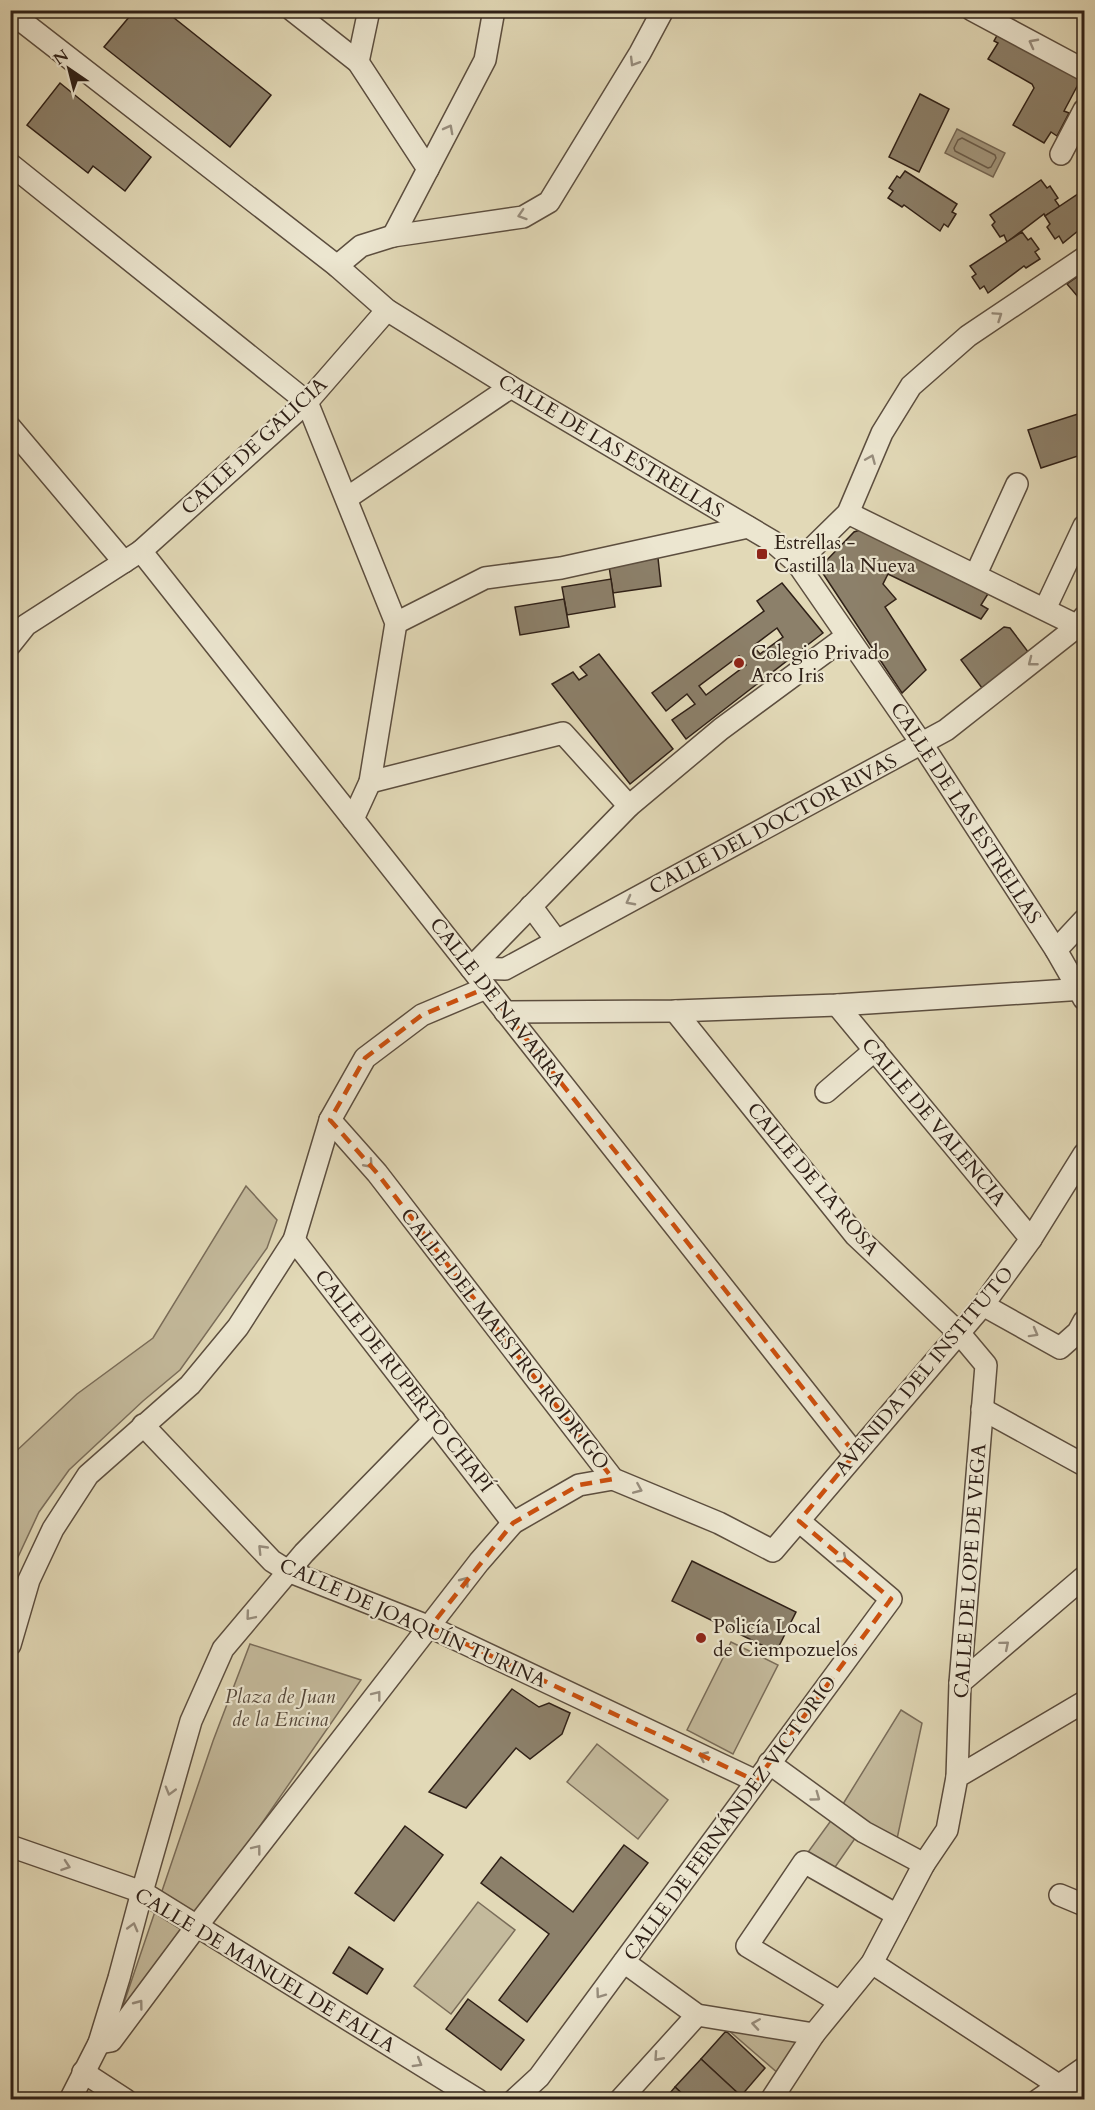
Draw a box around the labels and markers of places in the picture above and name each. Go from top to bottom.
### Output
place label: Estrellas - Castilla la Nueva [774,529,916,579]
marker: Estrellas - Castilla la Nueva [755,547,769,561]
place label: Colegio Privado Arco Iris [751,639,889,689]
marker: Colegio Privado Arco Iris [732,656,746,670]
place label: Policía Local de Ciempozuelos [713,1613,858,1663]
marker: Policía Local de Ciempozuelos [694,1631,708,1645]

